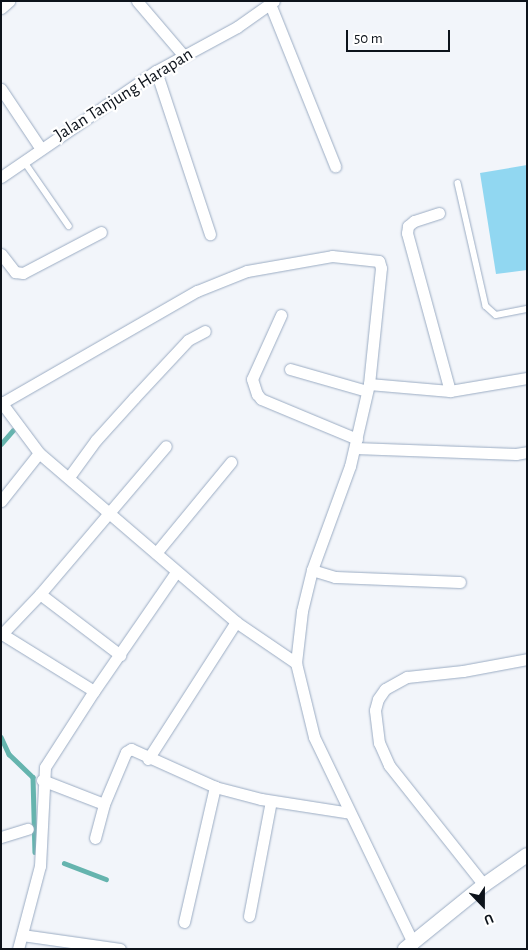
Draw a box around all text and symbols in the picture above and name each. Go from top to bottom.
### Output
scale bar [348,20,452,52]
text: 50 m [354,31,383,46]
street label: Jalan Tanjung Harapan [51,44,197,146]
north arrow [458,880,508,930]
text: U [482,911,495,927]

